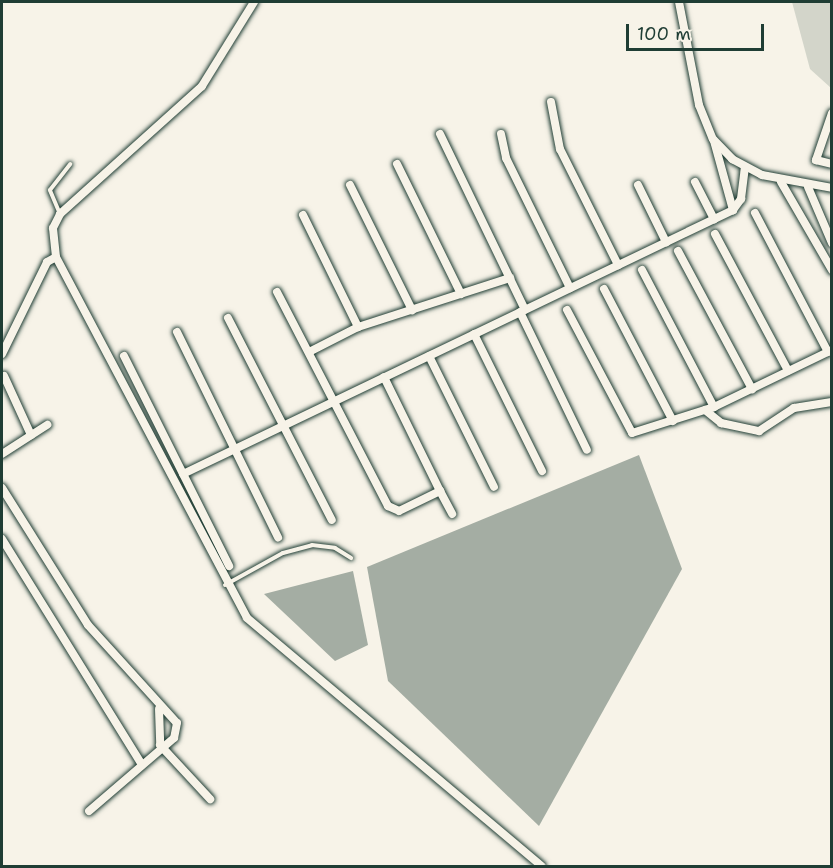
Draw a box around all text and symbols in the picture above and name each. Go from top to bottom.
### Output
scale bar [629,12,767,50]
text: 100 m [637,22,691,46]

